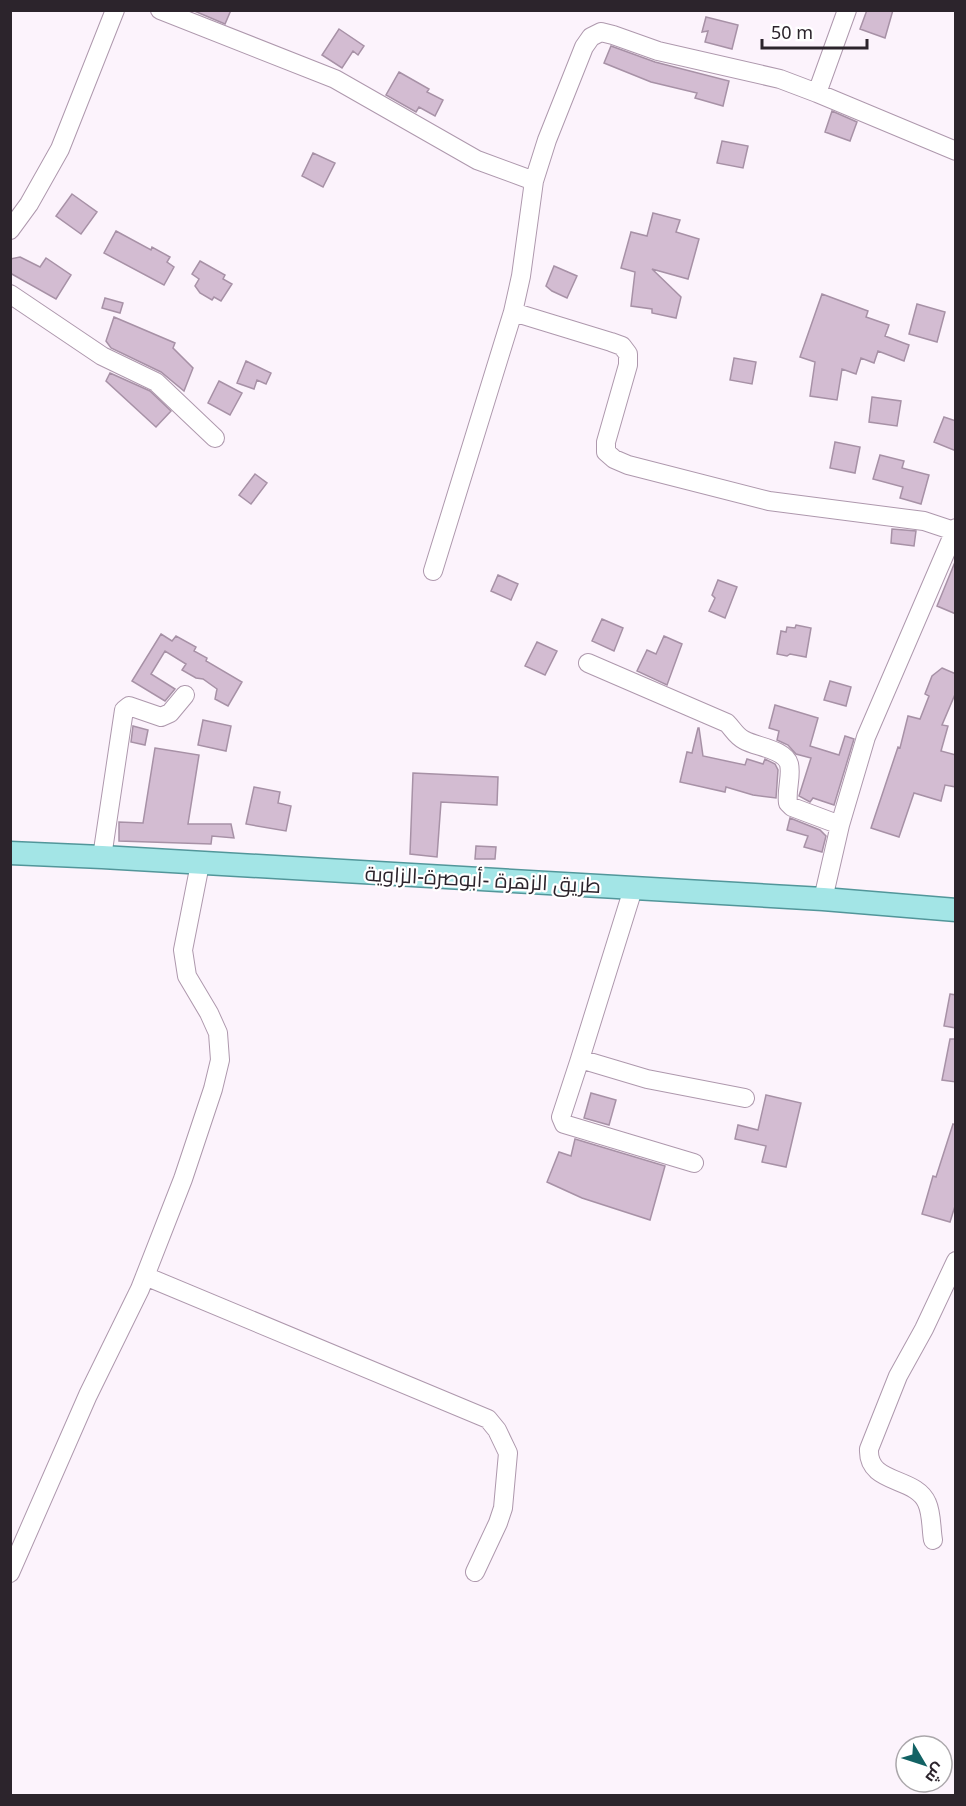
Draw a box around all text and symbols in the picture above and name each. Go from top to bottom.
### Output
scale bar [762,12,867,50]
text: 50 m [771,20,813,44]
street label: طريق الزهرة -أبوصرة-الزاوية [364,859,602,899]
north arrow [894,1734,954,1794]
text: ش [921,1759,951,1788]

